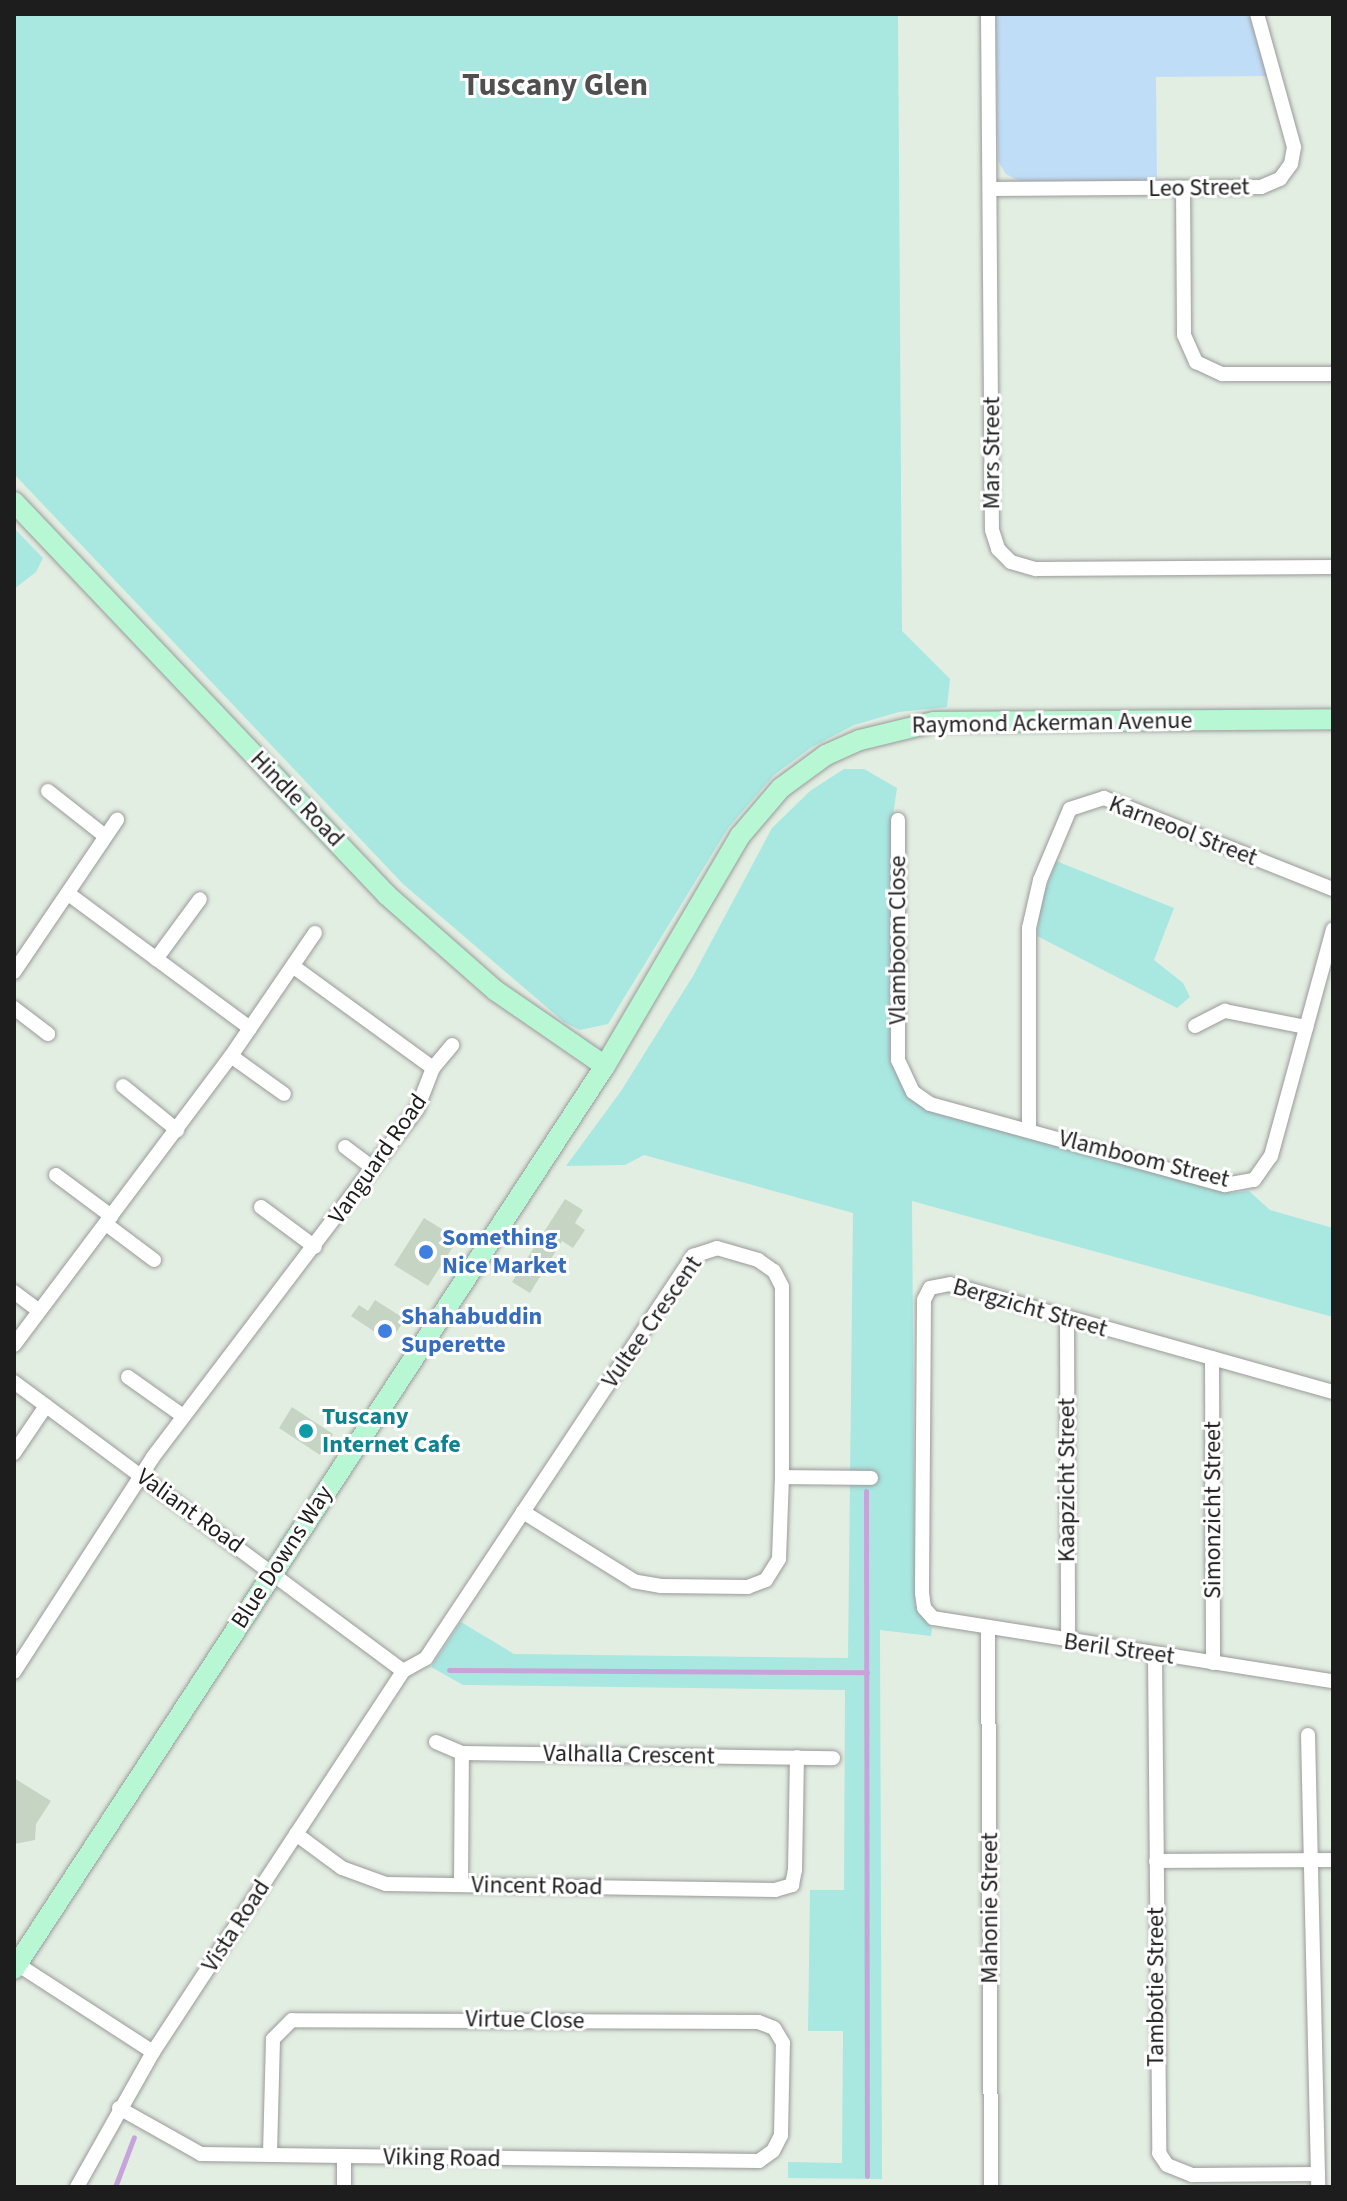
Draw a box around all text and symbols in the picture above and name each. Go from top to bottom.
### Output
district label: Tuscany Glen [462,66,648,104]
street label: Leo Street [1148,173,1250,203]
street label: Mars Street [978,397,1006,509]
street label: Raymond Ackerman Avenue [911,706,1193,740]
street label: Hindle Road [244,745,350,853]
street label: Karneool Street [1105,790,1261,872]
street label: Vlamboom Close [884,855,912,1025]
street label: Vanguard Road [323,1088,433,1230]
street label: Vlamboom Street [1056,1124,1232,1194]
place label: Something Nice Market [442,1224,567,1280]
marker: Something Nice Market [417,1243,435,1261]
street label: Vultee Crescent [596,1250,708,1394]
street label: Bergzicht Street [950,1272,1110,1344]
place label: Shahabuddin Superette [401,1303,542,1359]
marker: Shahabuddin Superette [376,1322,394,1340]
street label: Kaapzicht Street [1053,1398,1081,1562]
place label: Tuscany Internet Cafe [322,1403,461,1459]
street label: Simonzicht Street [1199,1421,1227,1599]
marker: Tuscany Internet Cafe [297,1422,315,1440]
street label: Valiant Road [131,1462,249,1560]
street label: Blue Downs Way [225,1480,339,1634]
street label: Beril Street [1062,1627,1176,1671]
street label: Valhalla Crescent [543,1739,715,1771]
street label: Mahonie Street [976,1832,1004,1984]
street label: Vincent Road [471,1870,603,1902]
street label: Vista Road [196,1875,276,1977]
street label: Tambotie Street [1142,1907,1170,2067]
street label: Virtue Close [465,2005,585,2035]
street label: Viking Road [383,2143,501,2173]

